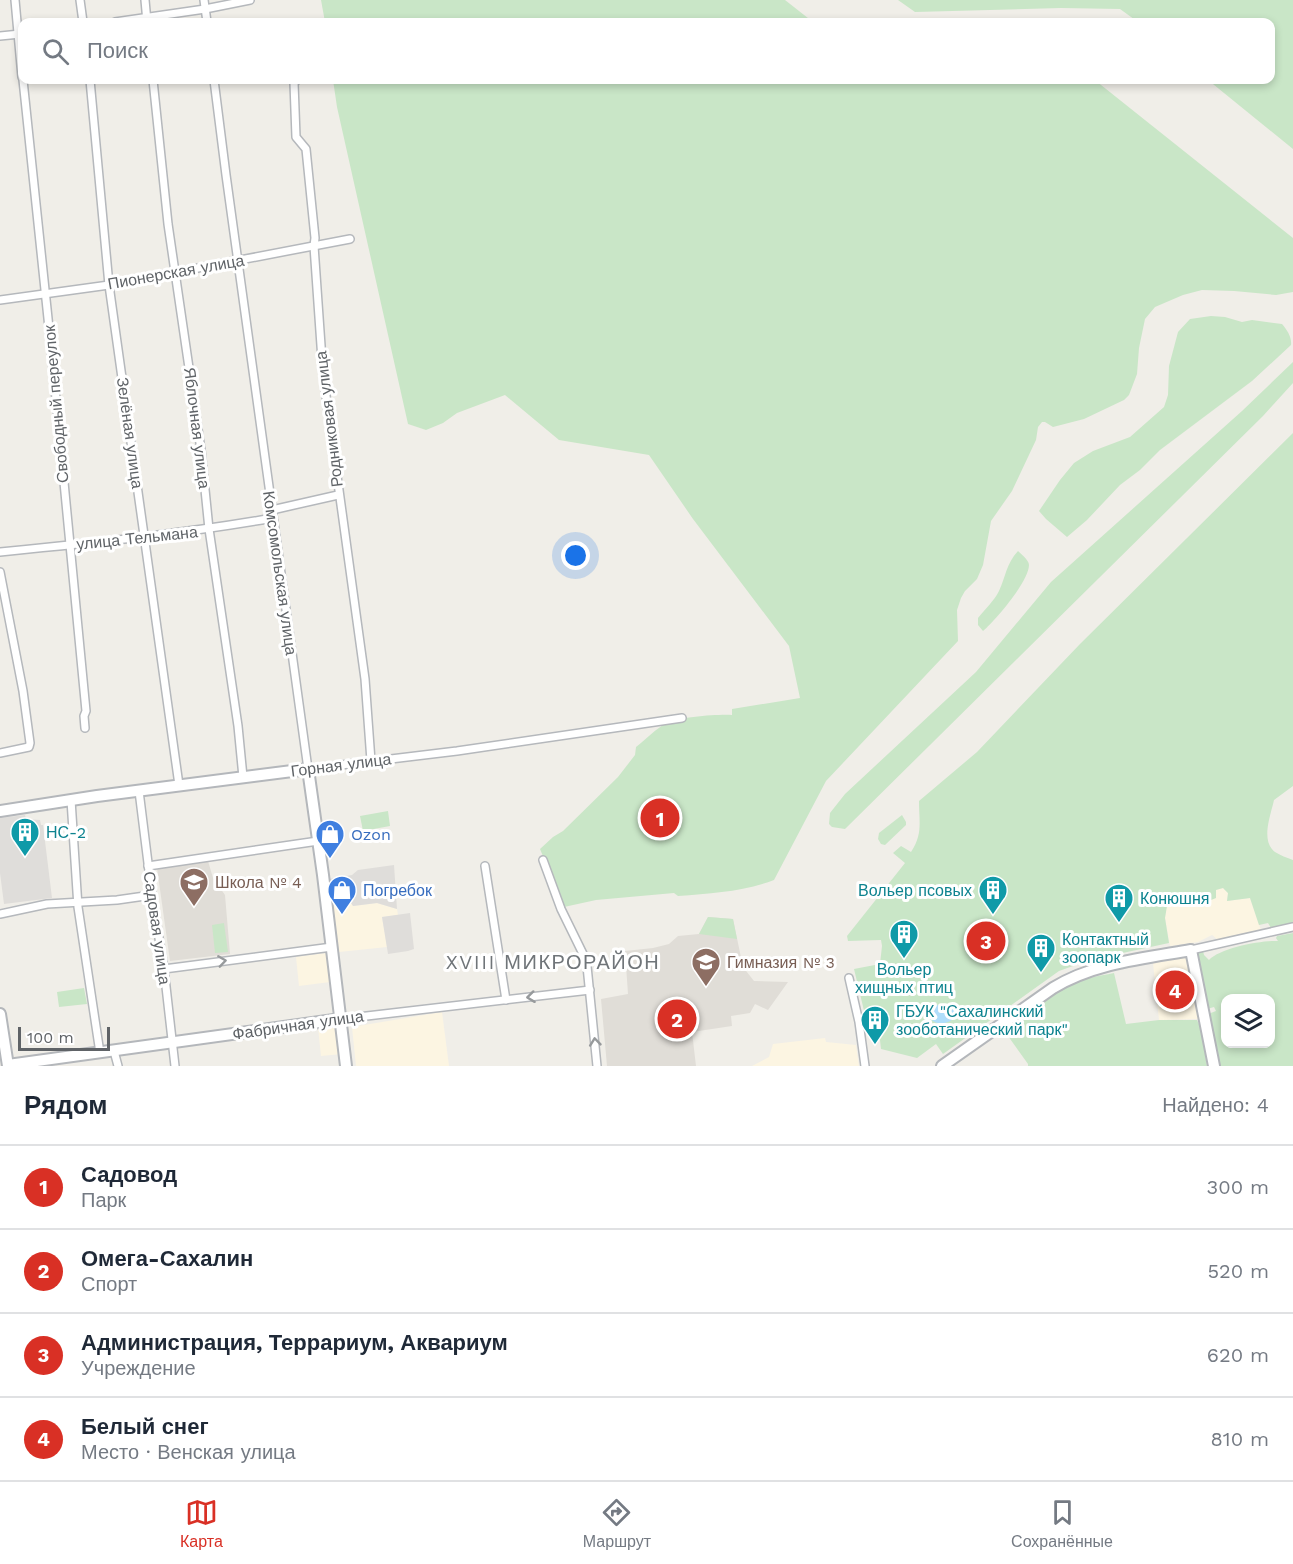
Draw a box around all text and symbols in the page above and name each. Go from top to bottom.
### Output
search box [18,18,1275,84]
icon: search [39,35,72,68]
text: Поиск [87,38,148,63]
street label: Пионерская улица [106,251,246,293]
street label: Свободный переулок [40,323,72,484]
street label: Родниковая улица [311,350,347,488]
street label: Яблочная улица [180,366,214,490]
street label: Зелёная улица [113,376,147,490]
street label: Комсомольская улица [259,490,301,657]
street label: улица Тельмана [75,522,199,554]
your location [561,541,590,570]
street label: Горная улица [290,749,392,781]
pin: 1 [640,796,680,840]
building icon: НС-2 [9,816,41,858]
shop icon: Ozon [314,818,346,860]
place label: НС-2 [46,823,86,842]
place label: Ozon [351,825,391,844]
school or university icon: Школа № 4 [178,866,210,908]
street label: Садовая улица [140,870,174,986]
place label: Школа № 4 [215,873,302,892]
shop icon: Погребок [326,874,358,916]
building icon: Вольер псовых [977,874,1009,916]
place label: Погребок [363,881,433,900]
place label: Вольер псовых [858,881,972,900]
building icon: Конюшня [1103,882,1135,924]
place label: Конюшня [1140,889,1209,908]
building icon: Вольер хищных птиц [888,918,920,960]
pin: 3 [966,918,1006,964]
place label: Контактный зоопарк [1062,930,1149,967]
building icon: Контактный зоопарк [1025,932,1057,974]
school or university icon: Гимназия № 3 [690,946,722,988]
district label: XVIII МИКРОРАЙОН [446,950,660,974]
place label: Гимназия № 3 [727,953,835,972]
one-way arrow [217,956,226,968]
place label: Вольер хищных птиц [855,960,953,997]
pin: 4 [1156,968,1194,1012]
one-way arrow [527,990,536,1003]
map controls [1221,994,1275,1048]
button: layers [1221,994,1275,1048]
pin: 2 [658,996,696,1042]
place label: ГБУК "Сахалинский зооботанический парк" [896,1002,1068,1039]
building icon: ГБУК "Сахалинский зооботанический парк" [859,1004,891,1046]
street label: Фабричная улица [231,1006,365,1044]
scale bar [18,1024,110,1052]
text: 100 m [27,1028,74,1047]
one-way arrow [589,1038,602,1047]
text: Рядом [24,1090,107,1120]
text: Найдено: 4 [1162,1093,1269,1117]
text: Садовод [81,1162,177,1187]
text: 1 [39,1175,48,1199]
text: 300 m [1207,1175,1269,1199]
text: Парк [81,1188,126,1212]
text: Омега-Сахалин [81,1246,253,1271]
text: 2 [38,1259,49,1283]
text: 520 m [1207,1259,1269,1283]
text: Спорт [81,1272,137,1296]
text: Администрация, Террариум, Аквариум [81,1330,508,1355]
text: 3 [38,1343,49,1367]
text: 620 m [1207,1343,1269,1367]
text: Учреждение [81,1356,196,1380]
text: Белый снег [81,1414,209,1439]
text: 4 [37,1427,50,1451]
text: 810 m [1211,1427,1269,1451]
text: Место · Венская улица [81,1440,296,1464]
tab: Карта [180,1496,223,1551]
tab: Маршрут [583,1496,651,1551]
tab: Сохранённые [1011,1496,1113,1551]

